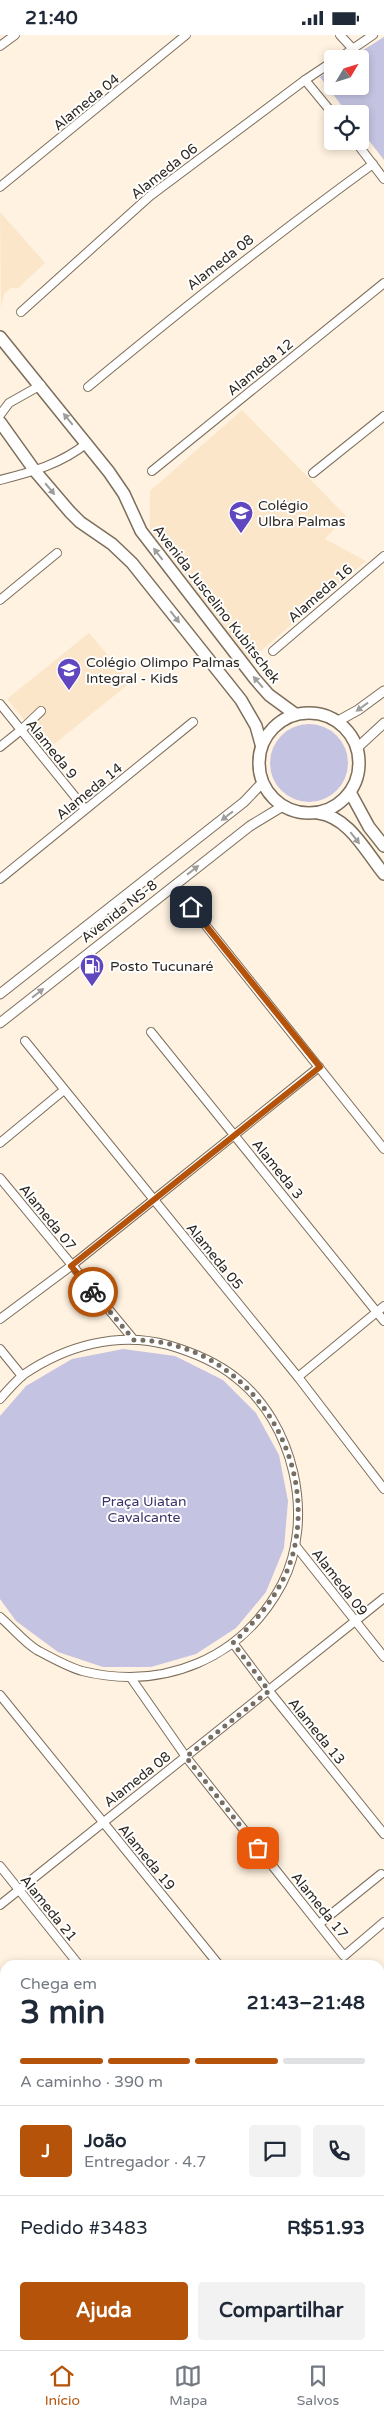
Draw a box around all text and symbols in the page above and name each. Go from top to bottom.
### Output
text: 21:40 [25,7,78,29]
north arrow [324,50,369,95]
map controls [324,50,369,150]
street label: Alameda 04 [50,70,123,134]
button: locate [324,105,369,150]
street label: Alameda 06 [127,140,201,203]
street label: Alameda 08 [183,231,257,294]
street label: Alameda 12 [224,335,297,399]
one-way arrow [63,413,74,426]
one-way arrow [45,482,56,495]
place label: Colégio Ulbra Palmas [258,497,346,530]
school or university icon: Colégio Ulbra Palmas [228,500,254,534]
street label: Avenida Juscelino Kubitschek [150,522,284,687]
one-way arrow [152,548,163,561]
street label: Alameda 16 [284,560,356,626]
one-way arrow [169,610,180,623]
place label: Colégio Olimpo Palmas Integral - Kids [86,654,240,687]
school or university icon: Colégio Olimpo Palmas Integral - Kids [56,657,82,691]
one-way arrow [252,677,264,689]
one-way arrow [355,702,369,712]
street label: Alameda 9 [22,716,81,782]
street label: Alameda 14 [53,759,126,823]
one-way arrow [221,810,234,821]
one-way arrow [350,831,360,845]
one-way arrow [186,865,200,875]
street label: Avenida NS-8 [78,876,161,946]
pin [170,886,212,928]
icon: home [177,893,205,921]
fuel station icon: Posto Tucunaré [79,953,105,987]
place label: Posto Tucunaré [110,958,214,975]
one-way arrow [31,987,44,998]
street label: Alameda 3 [248,1136,307,1202]
street label: Alameda 07 [16,1181,80,1254]
street label: Alameda 05 [183,1220,247,1293]
courier [68,1267,118,1317]
icon: bike [79,1278,107,1306]
park label: Praça Uiatan Cavalcante [102,1493,186,1526]
street label: Alameda 09 [308,1545,371,1619]
street label: Alameda 13 [285,1695,349,1768]
street label: Alameda 08 [100,1748,174,1811]
street label: Alameda 19 [115,1821,179,1894]
pin [237,1827,279,1869]
icon: bag [244,1834,272,1862]
street label: Alameda 17 [288,1869,352,1942]
street label: Alameda 21 [17,1872,81,1945]
text: Chega em [20,1974,97,1994]
text: 21:43–21:48 [247,1992,365,2014]
text: 3 min [20,1994,105,2032]
text: A caminho · 390 m [20,2072,163,2092]
button: chat [249,2125,301,2177]
button: phone [313,2125,365,2177]
text: João [84,2130,127,2152]
text: J [42,2140,50,2162]
text: Entregador · 4.7 [84,2152,206,2172]
text: Pedido #3483 [20,2217,148,2239]
text: R$51.93 [287,2217,365,2239]
button: Ajuda [20,2282,188,2340]
button: Compartilhar [198,2282,365,2340]
tab: Início [45,2362,80,2409]
tab: Mapa [169,2362,207,2409]
tab: Salvos [297,2362,339,2409]

